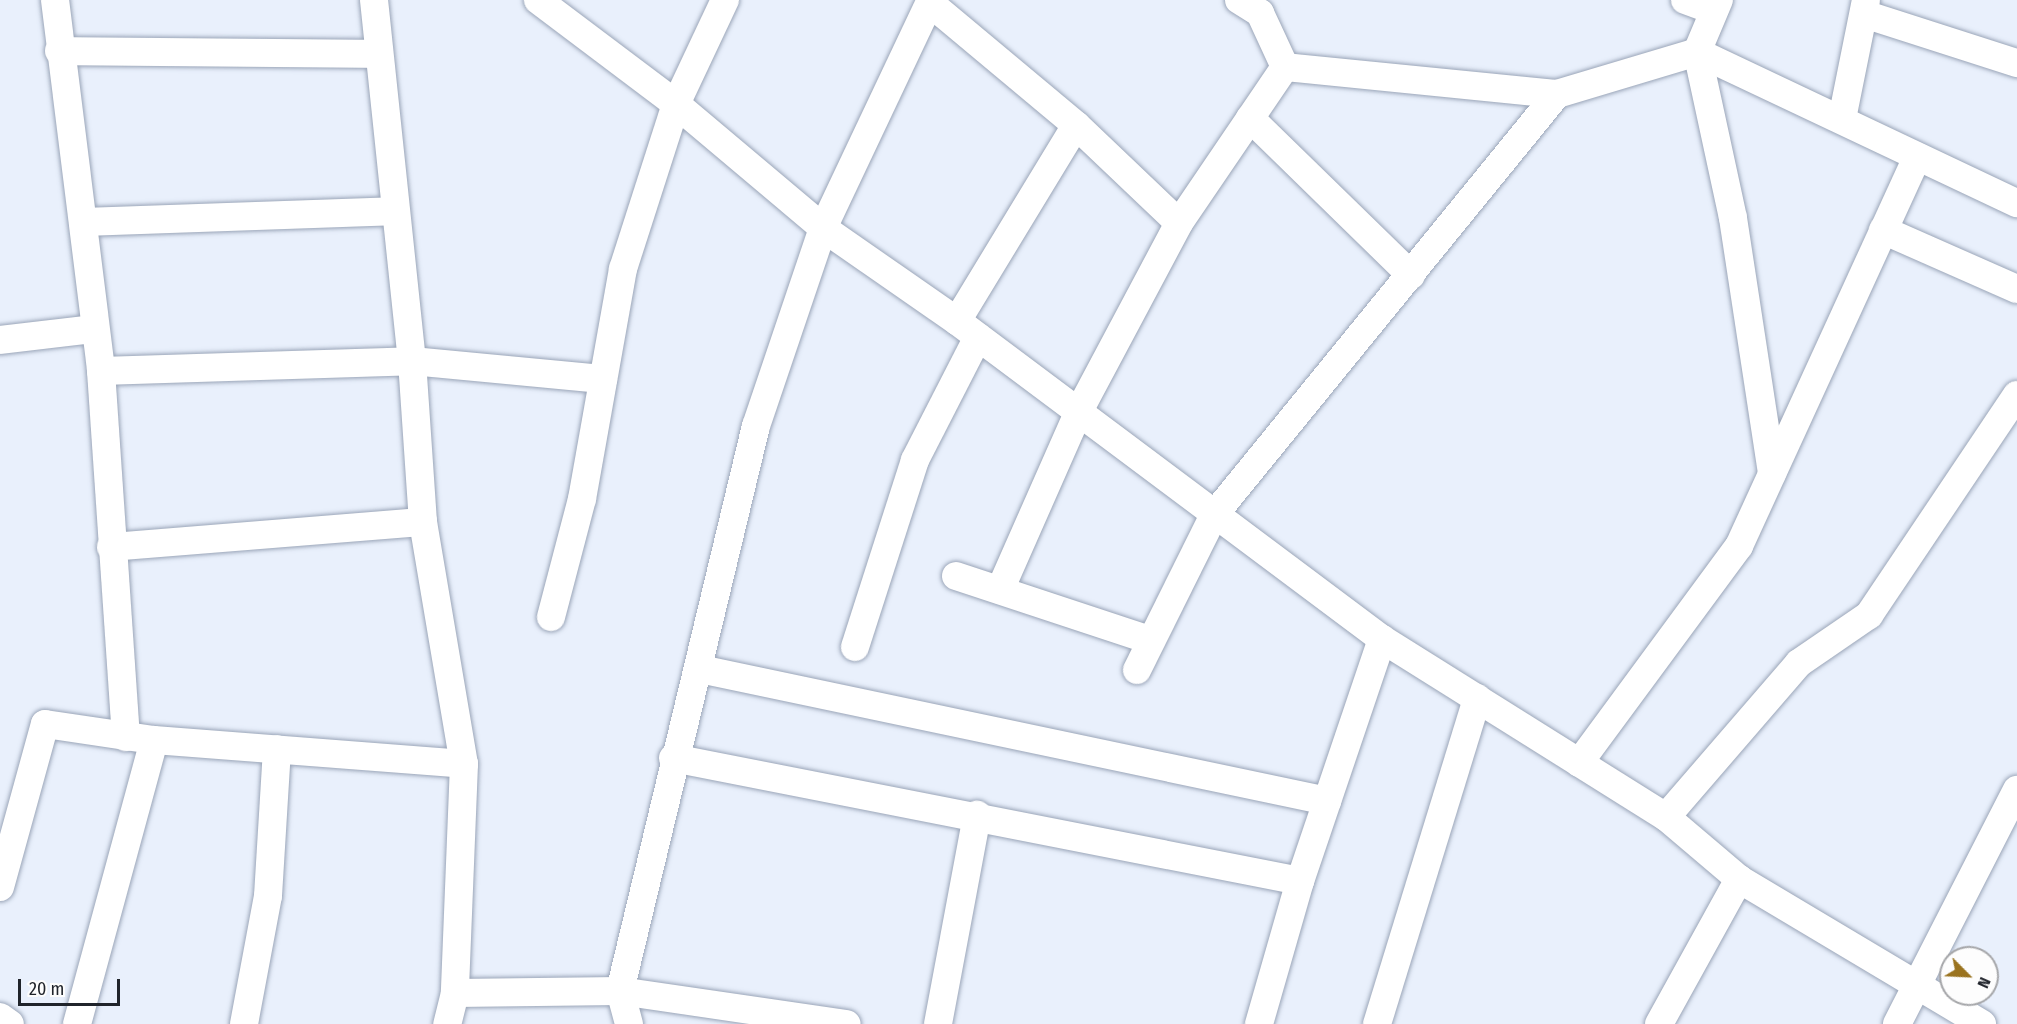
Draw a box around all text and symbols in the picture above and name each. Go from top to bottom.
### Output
north arrow [1939,946,1999,1006]
scale bar [21,967,123,1005]
text: N [1973,974,1995,991]
text: 20 m [29,978,64,1000]

